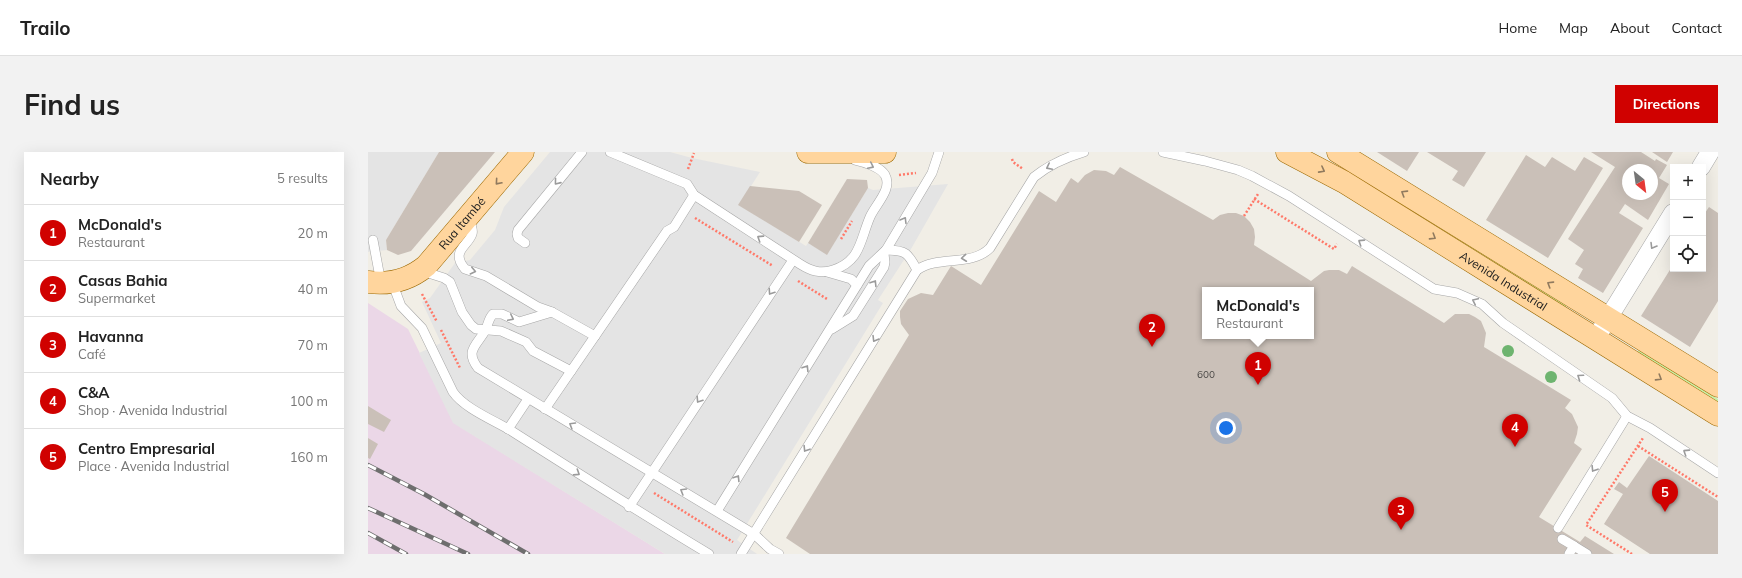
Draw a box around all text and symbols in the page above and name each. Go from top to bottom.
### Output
text: Trailo [20,16,71,40]
text: Home [1498,19,1537,37]
text: Map [1559,19,1588,37]
text: About [1610,19,1650,37]
text: Contact [1672,19,1722,37]
button: Directions [1615,85,1718,123]
text: Find us [24,87,120,122]
one-way arrow [867,161,875,169]
one-way arrow [1046,163,1053,170]
north arrow [1622,164,1658,200]
map controls [1670,164,1706,272]
button: + [1670,164,1706,200]
one-way arrow [1318,165,1325,172]
text: Nearby [40,168,99,189]
text: 5 results [277,170,328,186]
one-way arrow [495,177,502,184]
one-way arrow [554,177,561,184]
one-way arrow [1401,190,1408,197]
street label: Rua Itambé [435,194,488,252]
button: − [1670,200,1706,236]
text: McDonald's [78,215,162,234]
one-way arrow [899,217,907,224]
text: 1 [49,225,57,241]
text: 20 m [298,225,328,241]
one-way arrow [1429,232,1436,240]
text: Restaurant [78,234,145,250]
one-way arrow [757,236,764,243]
button: locate [1670,236,1706,272]
one-way arrow [1358,239,1365,247]
one-way arrow [1650,242,1657,249]
street label: Avenida Industrial [1457,248,1550,314]
one-way arrow [961,254,967,263]
one-way arrow [470,267,476,275]
text: Casas Bahia [78,271,168,290]
one-way arrow [869,280,876,287]
text: 2 [49,281,57,297]
text: 40 m [298,281,328,297]
one-way arrow [1547,281,1554,288]
popup [1202,287,1314,339]
one-way arrow [768,288,776,295]
text: Supermarket [78,290,155,306]
text: McDonald's [1216,296,1300,315]
one-way arrow [1472,298,1480,306]
one-way arrow [507,313,514,321]
pin: 2 [1139,314,1165,347]
text: Restaurant [1216,315,1283,331]
text: Havanna [78,327,144,346]
one-way arrow [872,335,879,342]
text: 3 [49,337,57,353]
text: 70 m [298,337,328,353]
text: Café [78,346,106,362]
pin: 1 [1245,352,1271,385]
one-way arrow [801,365,808,372]
house number: 600 [1197,368,1215,381]
one-way arrow [1655,373,1662,381]
one-way arrow [1578,375,1585,382]
text: C&A [78,383,110,402]
text: 4 [49,393,57,409]
text: 100 m [290,393,328,409]
one-way arrow [697,396,704,403]
text: Shop · Avenida Industrial [78,402,227,418]
pin: 4 [1502,414,1528,447]
your location [1216,418,1236,438]
one-way arrow [569,422,576,429]
text: Centro Empresarial [78,439,215,458]
one-way arrow [803,445,811,452]
text: 5 [49,449,57,465]
text: 160 m [290,449,328,465]
one-way arrow [1683,450,1690,457]
text: Place · Avenida Industrial [78,458,229,474]
one-way arrow [1592,465,1599,472]
one-way arrow [572,468,579,475]
one-way arrow [733,475,740,482]
pin: 5 [1652,479,1678,512]
one-way arrow [680,489,687,496]
pin: 3 [1388,497,1414,530]

